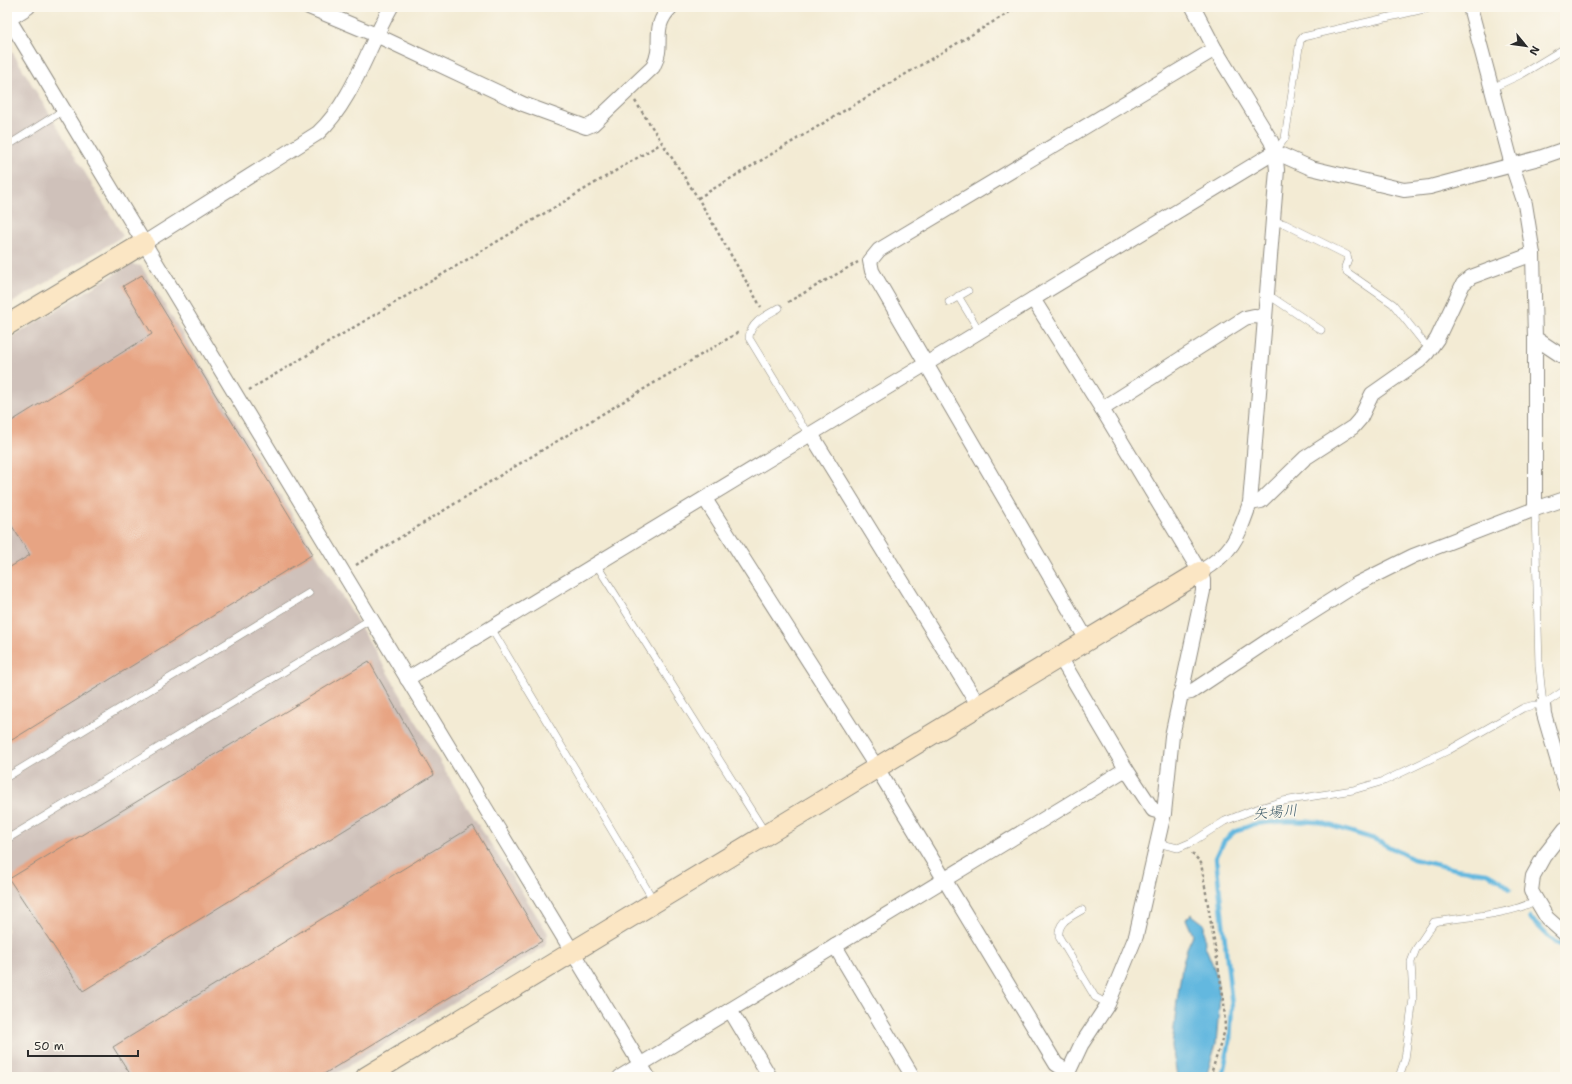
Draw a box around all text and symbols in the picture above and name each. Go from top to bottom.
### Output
north arrow [1506,26,1546,66]
text: N [1525,43,1543,58]
water label: 矢場川 [1252,800,1298,824]
scale bar [28,1032,138,1058]
text: 50 m [34,1038,64,1054]

